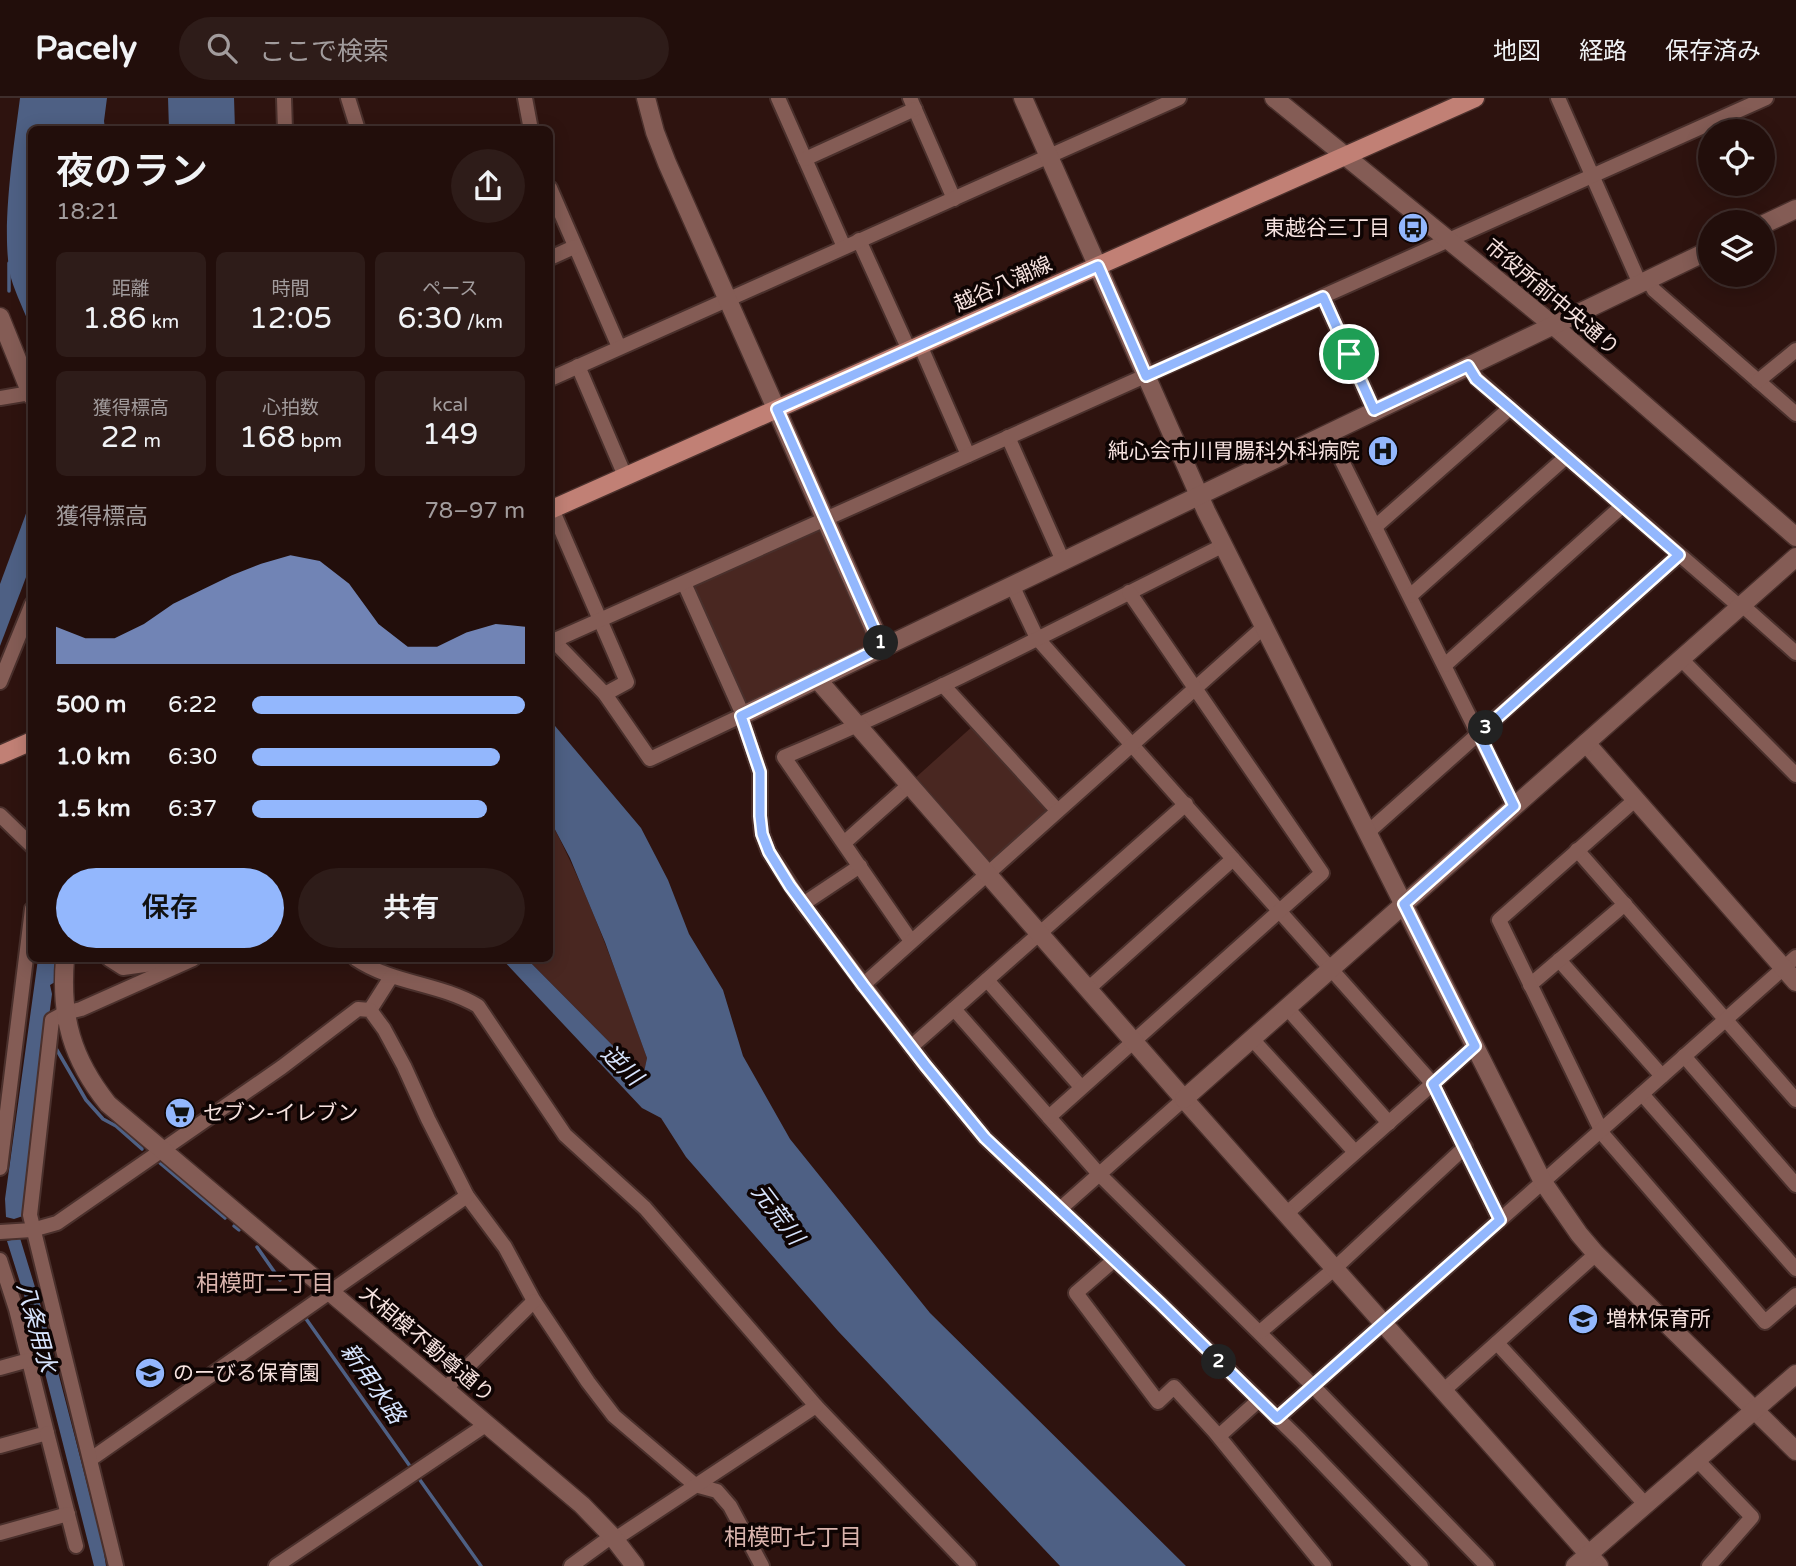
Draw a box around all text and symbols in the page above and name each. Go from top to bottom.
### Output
search box [179,17,669,80]
text: Pacely [35,29,137,68]
icon: search [203,29,241,67]
text: ここで検索 [259,36,389,67]
text: 地図 [1493,37,1541,66]
text: 経路 [1579,37,1627,66]
text: 保存済み [1665,37,1761,66]
map controls [1698,119,1775,287]
button: locate [1698,119,1775,196]
text: 夜のラン [56,149,208,195]
button: share [451,149,525,223]
text: 18:21 [56,198,120,226]
button: layers [1698,210,1775,287]
bus stop icon: 東越谷三丁目 [1396,211,1430,245]
place label: 東越谷三丁目 [1264,216,1390,241]
street label: 市役所前中央通り [1479,234,1624,361]
street label: 越谷八潮線 [950,252,1056,317]
text: 距離 [112,278,150,300]
text: 時間 [271,278,310,300]
text: ペース [422,278,478,300]
text: 1.86 [82,300,147,337]
text: 12:05 [249,300,332,337]
text: 6:30 [397,300,462,337]
text: km [147,311,179,333]
text: /km [462,311,503,333]
pin [1319,324,1379,384]
icon: arrive [1330,335,1368,373]
text: kcal [432,394,468,416]
text: 獲得標高 [93,397,169,419]
text: 心拍数 [262,397,319,419]
text: 149 [422,416,478,453]
text: 22 [101,419,138,456]
text: 168 [239,419,296,456]
text: m [138,430,161,452]
text: bpm [296,430,342,452]
hospital icon: 純心会市川胃腸科外科病院 [1366,434,1400,468]
place label: 純心会市川胃腸科外科病院 [1108,439,1360,464]
text: 78–97 m [424,497,525,525]
text: 獲得標高 [56,503,148,531]
pin: 1 [864,626,898,660]
text: 1 [875,631,886,653]
text: 500 m [56,691,126,719]
text: 6:22 [168,691,217,719]
pin: 3 [1468,710,1504,746]
text: 3 [1480,716,1491,738]
text: 1.0 km [56,743,131,771]
text: 6:30 [168,743,217,771]
text: 1.5 km [56,795,131,823]
text: 6:37 [168,795,217,823]
button: 保存 [56,868,284,948]
button: 共有 [298,868,525,948]
water label: 逆川 [595,1040,650,1094]
supermarket icon: セブン-イレブン [163,1096,197,1130]
place label: セブン-イレブン [203,1101,359,1126]
water label: 元荒川 [745,1179,811,1253]
district label: 相模町二丁目 [196,1270,334,1298]
water label: 八条用水 [11,1279,62,1378]
street label: 大相模不動尊通り [354,1281,499,1408]
school or university icon: 増林保育所 [1566,1302,1600,1336]
place label: 増林保育所 [1606,1307,1711,1332]
water label: 新用水路 [334,1338,411,1431]
pin: 2 [1202,1344,1236,1380]
text: 2 [1213,1350,1224,1372]
school or university icon: のーびる保育園 [133,1356,167,1390]
place label: のーびる保育園 [173,1361,320,1386]
district label: 相模町七丁目 [724,1524,862,1552]

